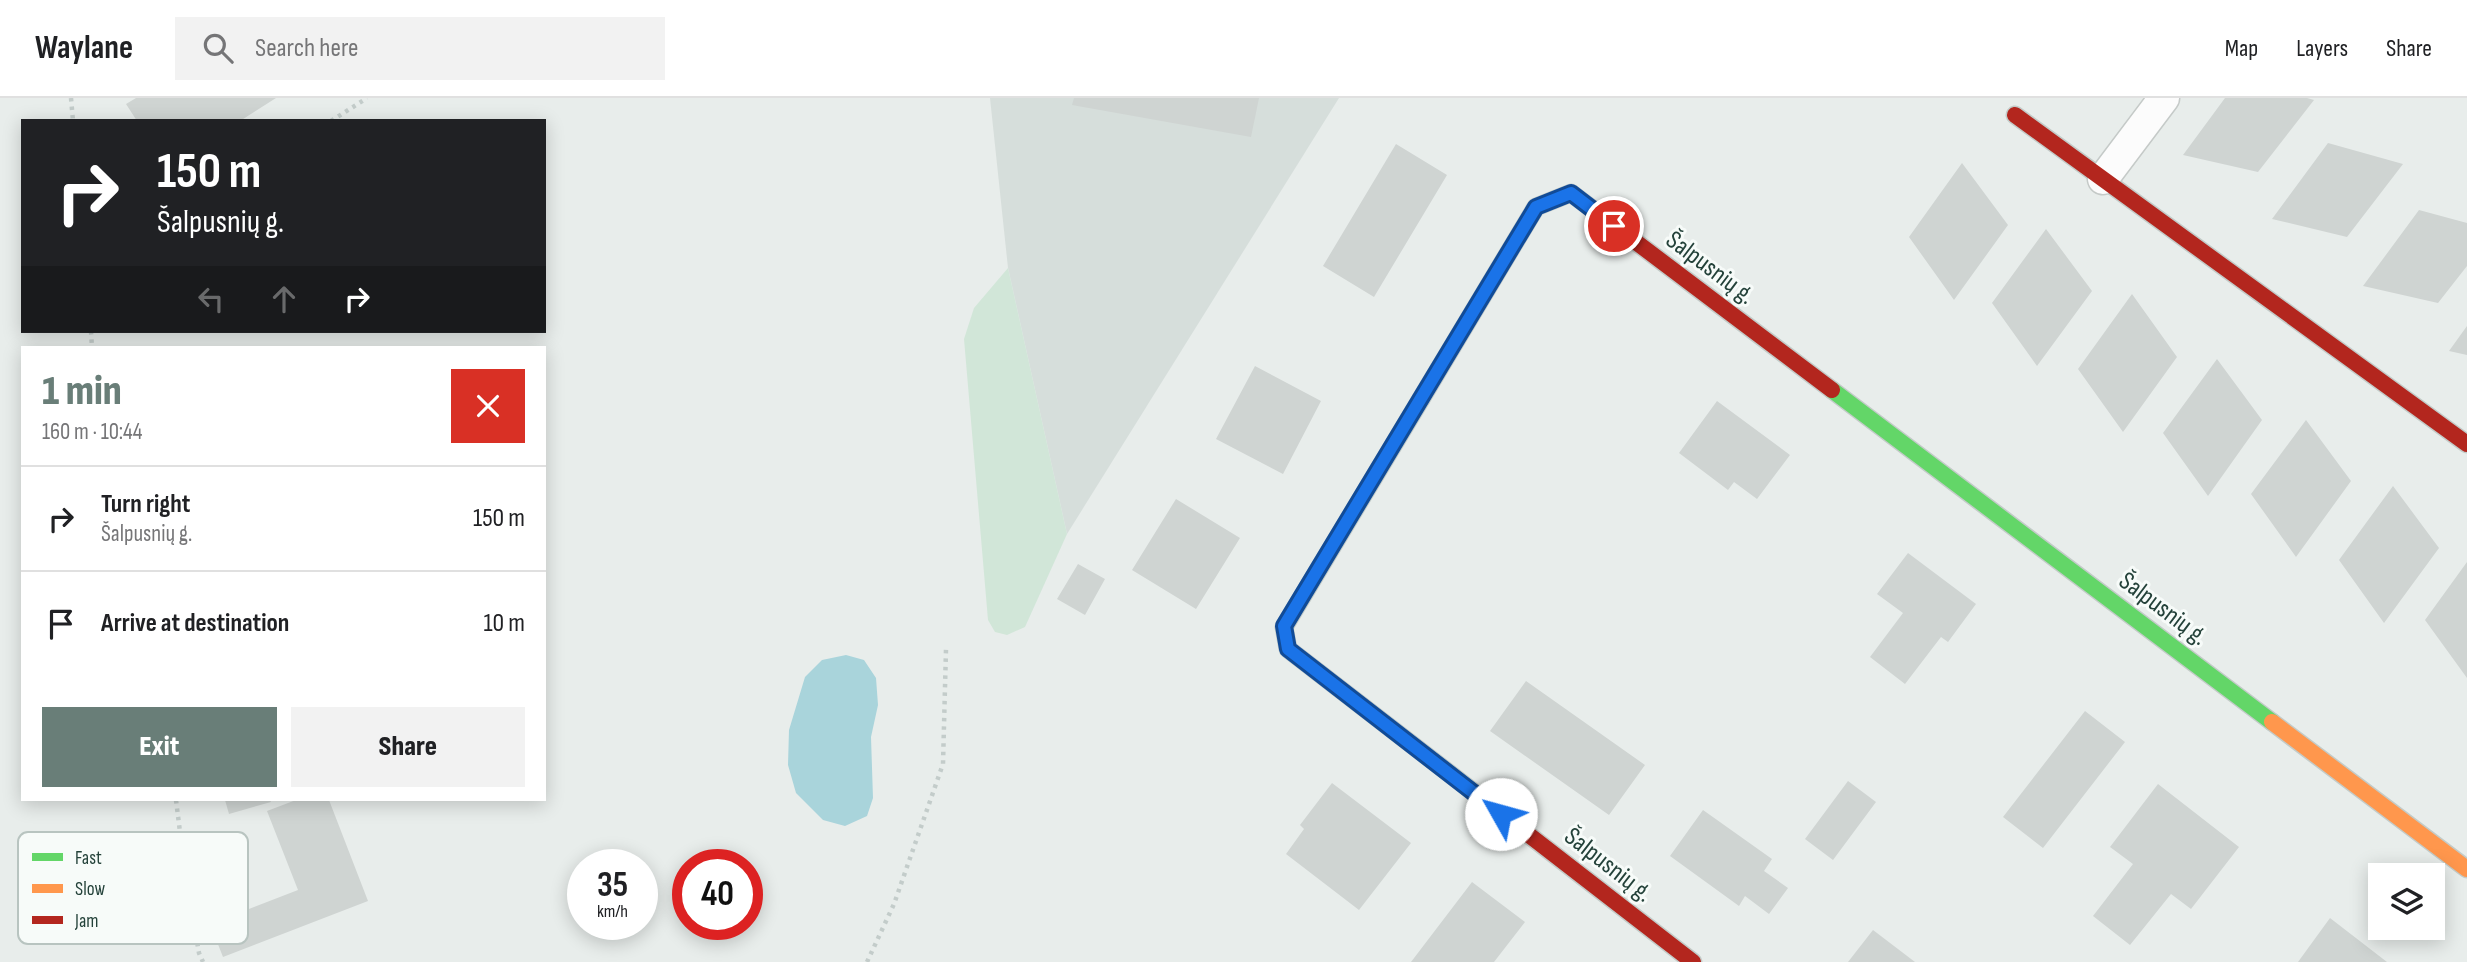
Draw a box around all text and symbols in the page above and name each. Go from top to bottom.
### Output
search box [175,17,665,80]
text: Waylane [35,28,133,68]
icon: search [199,29,237,67]
text: Search here [255,33,358,64]
text: Map [2225,34,2258,63]
text: Layers [2296,34,2348,63]
text: Share [2386,34,2432,63]
text: 150 m [157,143,261,202]
icon: right [42,147,133,238]
pin [1584,196,1644,256]
text: Šalpusnių g. [157,203,284,242]
icon: arrive [1595,207,1633,245]
street label: Šalpusnių g. [1659,225,1761,311]
icon: left [192,280,230,318]
icon: ahead [265,280,303,318]
icon: right [338,280,376,318]
text: 1 min [42,366,122,417]
button: close [451,369,525,443]
text: 160 m · 10:44 [42,418,142,446]
text: Turn right [101,489,190,520]
icon: right [42,500,80,538]
text: 150 m [473,503,525,534]
text: Šalpusnių g. [101,520,192,548]
street label: Šalpusnių g. [2112,566,2214,652]
icon: arrive [42,605,80,643]
text: Arrive at destination [101,608,289,639]
text: 10 m [483,608,525,639]
button: Exit [42,707,277,787]
button: Share [291,707,525,787]
position arrow [1464,777,1538,851]
street label: Šalpusnių g. [1558,821,1658,909]
legend [18,832,248,944]
text: Fast [75,847,102,870]
speed limit sign: 40 [672,849,763,940]
map controls [2368,863,2445,940]
button: layers [2368,863,2445,940]
text: 35 [597,864,628,907]
text: Slow [75,878,105,901]
text: km/h [597,901,628,922]
text: Jam [74,910,98,933]

